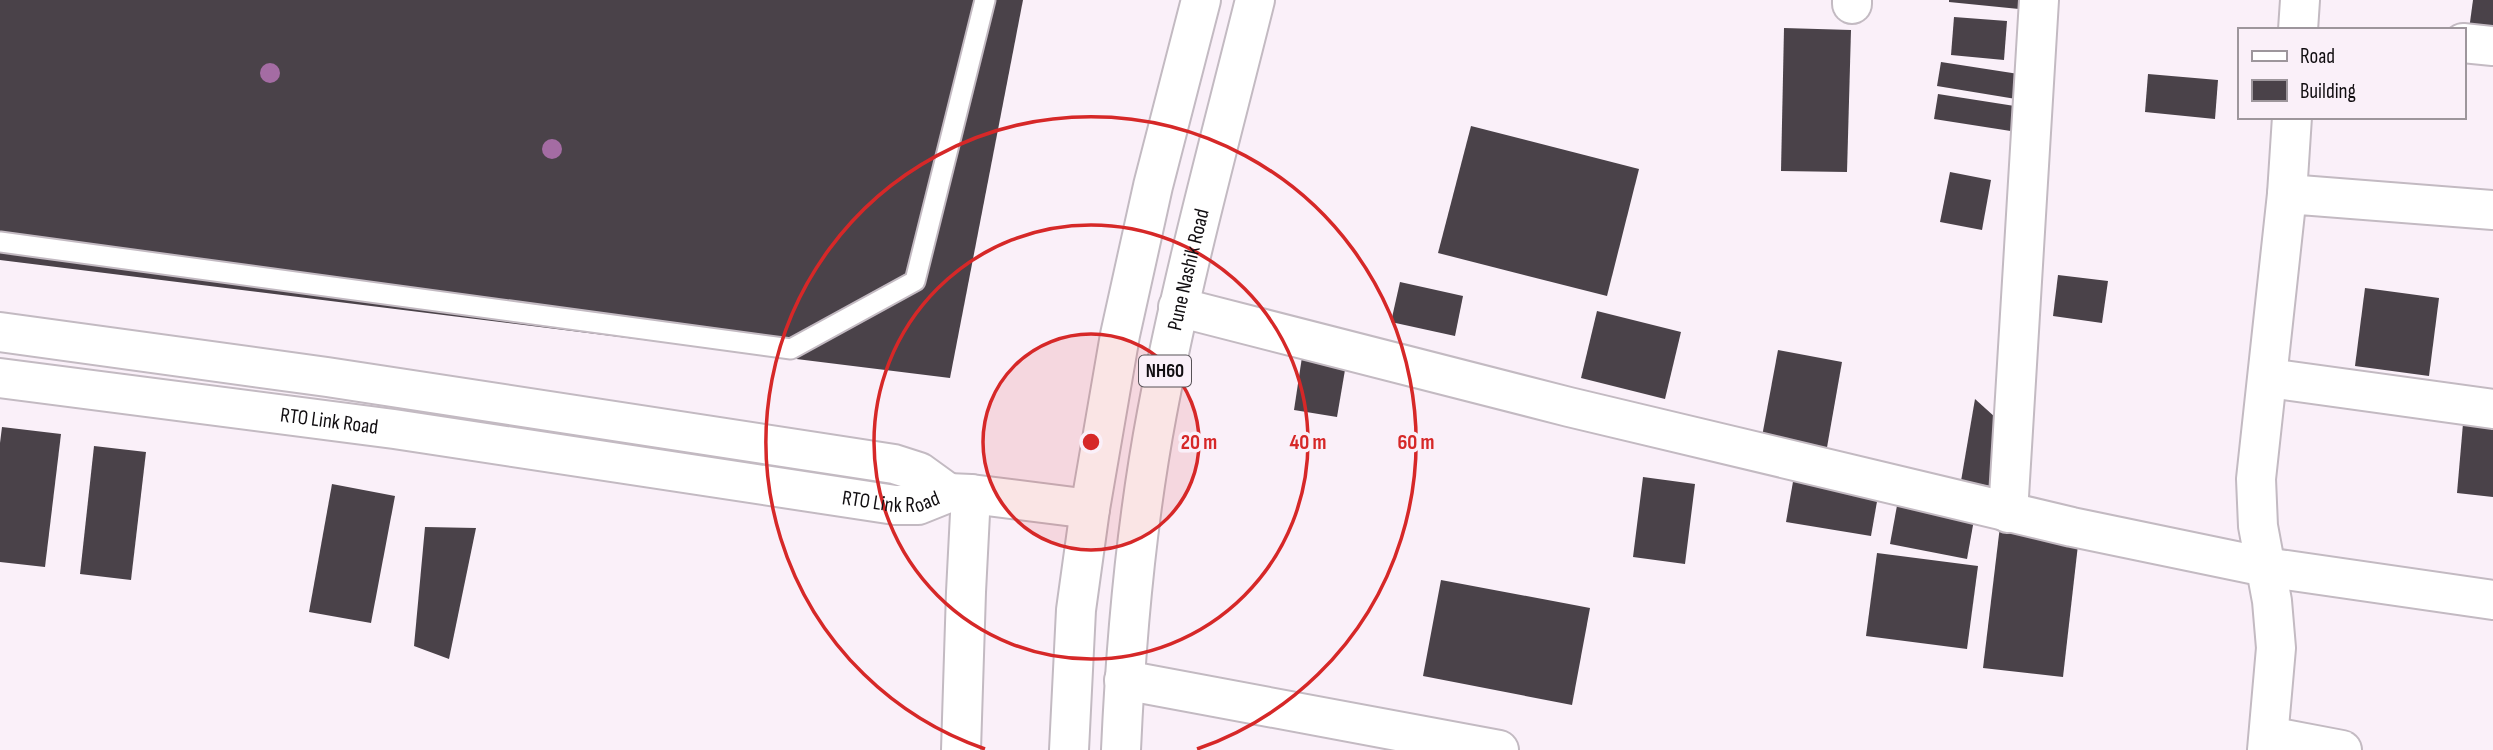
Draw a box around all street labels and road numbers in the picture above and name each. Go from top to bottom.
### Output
street label: Pune Nashik Road [1162,206,1214,333]
road number: NH60 [1139,356,1191,386]
street label: RTO Link Road [279,402,380,439]
street label: RTO Link Road [841,485,943,518]

